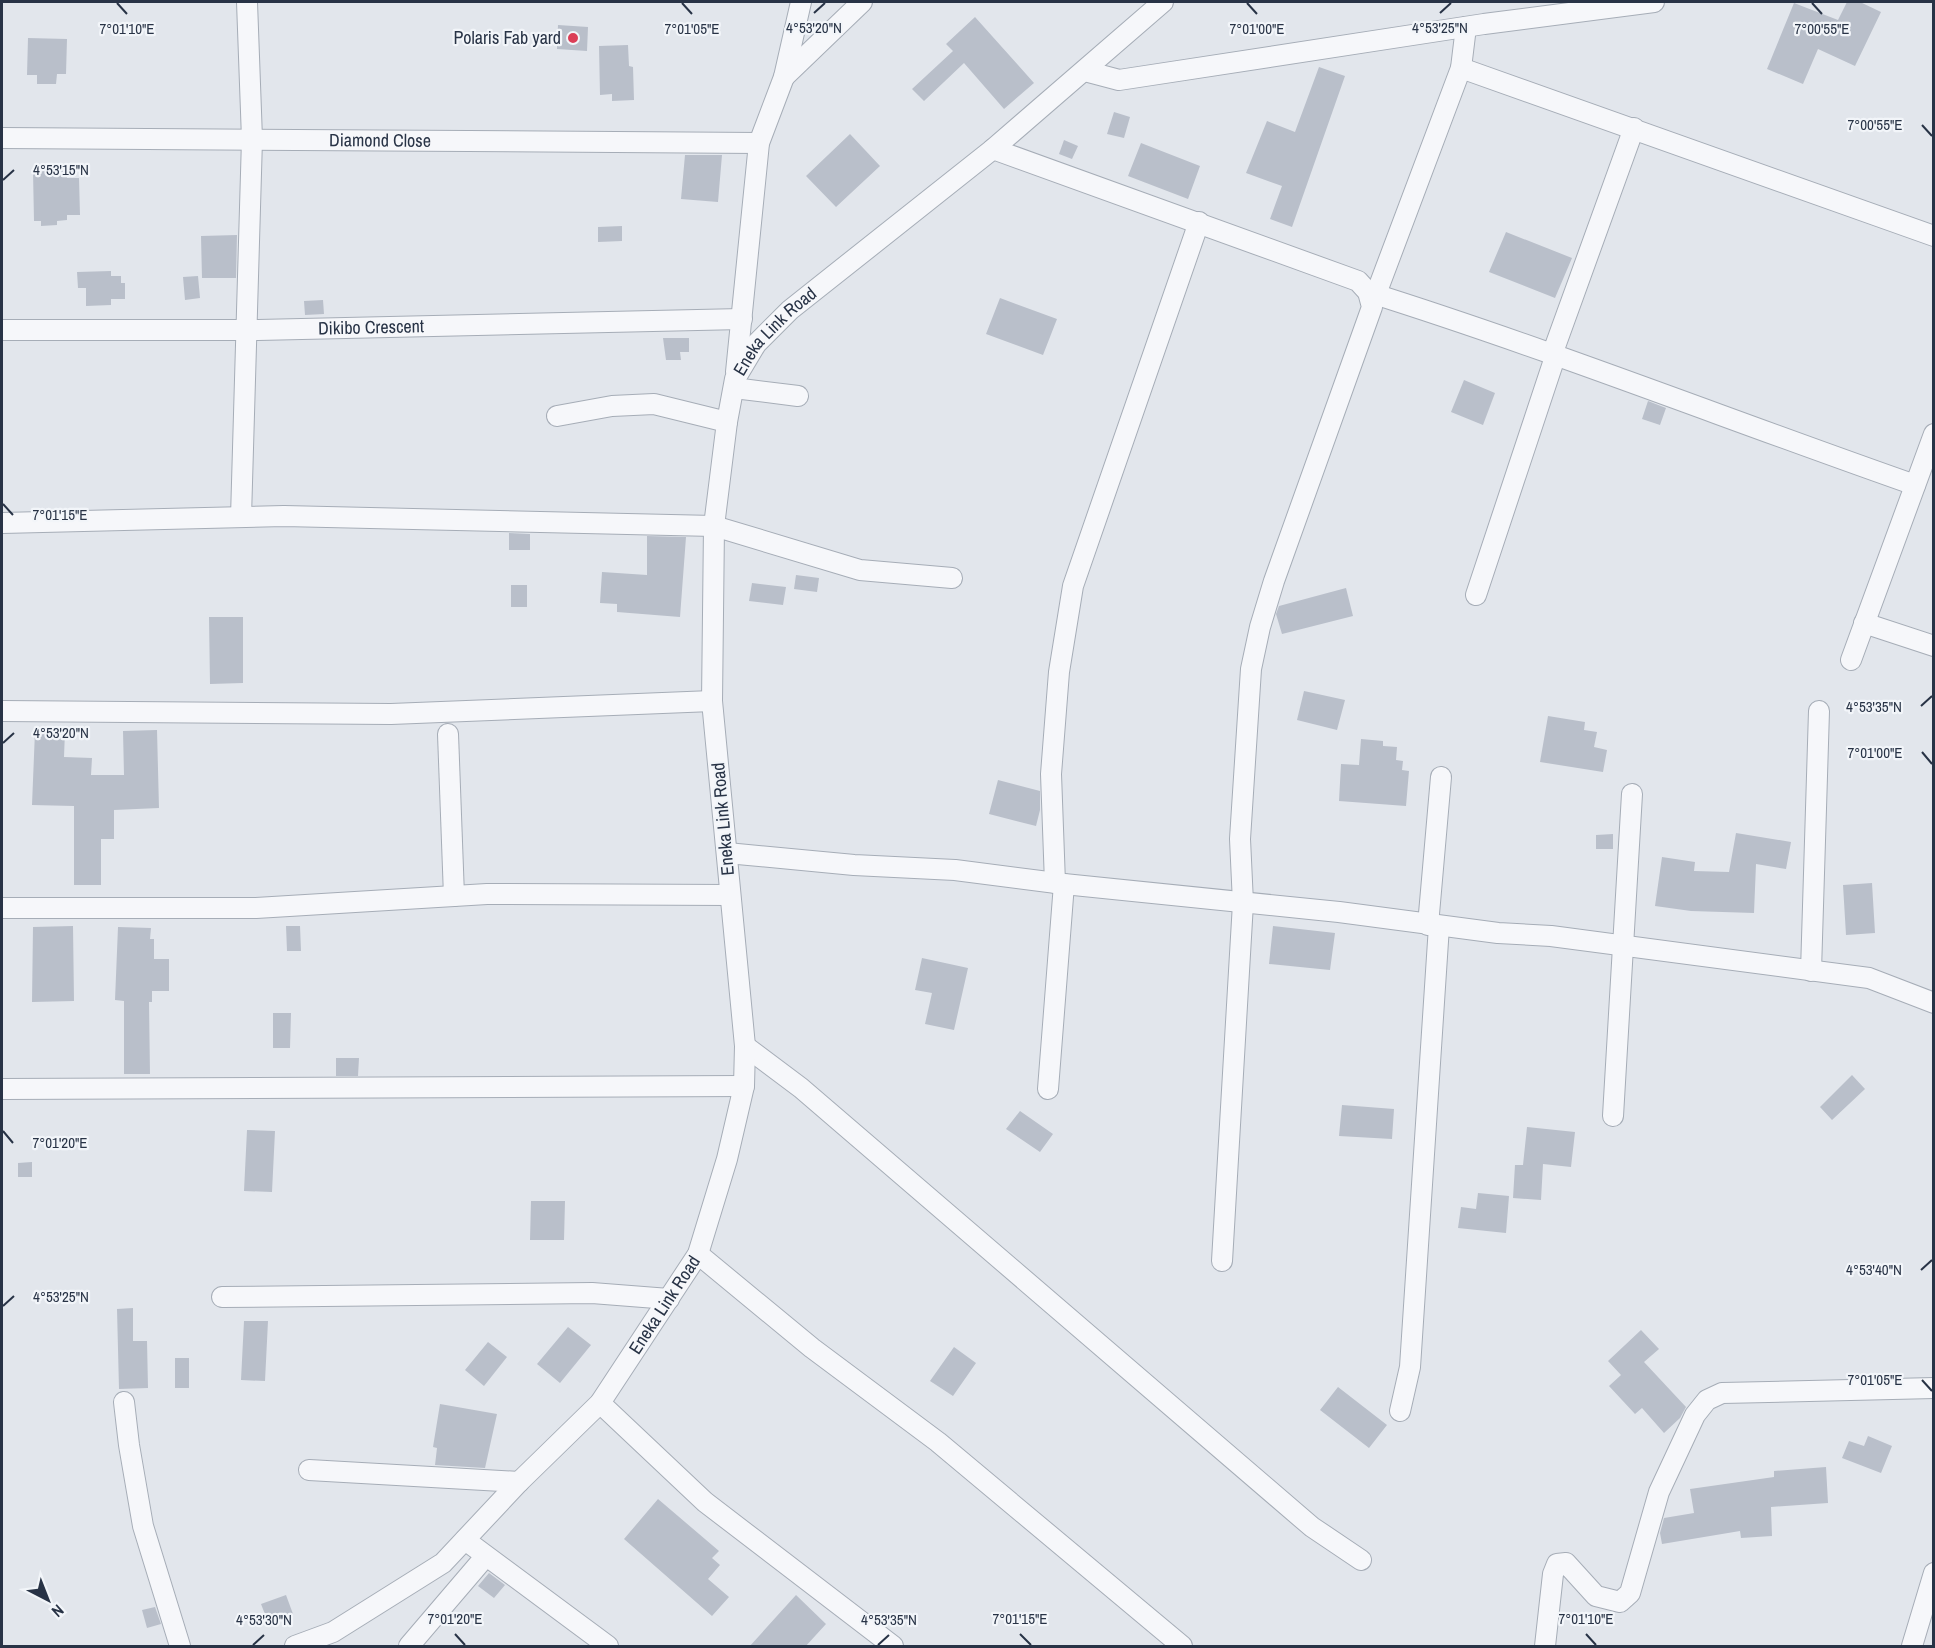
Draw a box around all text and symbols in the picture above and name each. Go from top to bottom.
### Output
text: 4°53'20"N [786,17,842,38]
text: 4°53'25"N [1412,17,1468,38]
text: 7°01'10"E [99,18,155,39]
text: 7°01'05"E [664,18,720,39]
text: 7°01'00"E [1229,18,1285,39]
text: 7°00'55"E [1794,18,1850,39]
place label: Polaris Fab yard [453,25,561,50]
marker: Polaris Fab yard [566,31,580,45]
text: 7°00'55"E [1847,114,1903,135]
street label: Diamond Close [329,127,431,153]
text: 4°53'15"N [33,159,89,180]
street label: Eneka Link Road [727,281,821,380]
street label: Dikibo Crescent [318,313,424,341]
text: 7°01'15"E [32,504,88,525]
text: 4°53'35"N [1846,696,1902,717]
text: 4°53'20"N [33,722,89,743]
text: 7°01'00"E [1847,742,1903,763]
street label: Eneka Link Road [705,762,740,877]
text: 7°01'20"E [32,1132,88,1153]
street label: Eneka Link Road [623,1250,706,1359]
text: 4°53'40"N [1846,1259,1902,1280]
text: 4°53'25"N [33,1286,89,1307]
text: 7°01'05"E [1847,1369,1903,1390]
north arrow [18,1570,78,1630]
text: N [47,1600,69,1622]
text: 7°01'20"E [427,1608,483,1629]
text: 7°01'15"E [992,1608,1048,1629]
text: 7°01'10"E [1558,1608,1614,1629]
text: 4°53'30"N [236,1609,292,1630]
text: 4°53'35"N [861,1609,917,1630]

